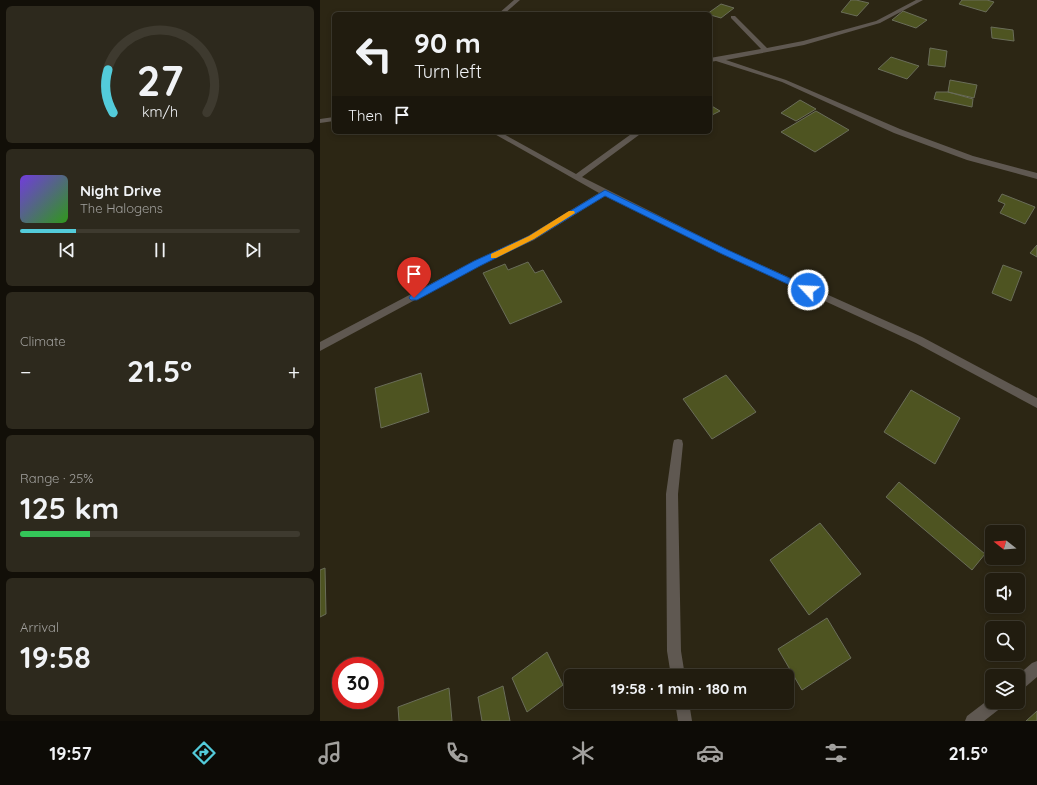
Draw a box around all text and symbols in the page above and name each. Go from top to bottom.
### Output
text: 90 m [414,25,481,60]
icon: left [348,28,400,80]
text: 27 [137,53,183,105]
text: Turn left [414,60,482,83]
text: km/h [142,102,178,120]
icon: arrive [391,104,413,126]
text: Then [348,106,383,125]
text: Night Drive [80,181,161,200]
text: The Halogens [80,200,163,216]
icon: previous [56,239,78,261]
icon: pause [149,239,171,261]
icon: next [242,239,264,261]
pin [397,257,431,298]
icon: arrive [403,263,425,285]
position arrow [787,269,829,311]
text: Climate [20,333,66,349]
text: 21.5° [127,352,192,390]
text: − [20,358,31,386]
text: + [288,358,300,386]
text: Range · 25% [20,470,93,486]
text: 125 km [20,489,119,527]
north arrow [985,525,1025,565]
map controls [985,525,1025,709]
button: sound [985,573,1025,613]
text: Arrival [20,619,59,635]
button: search [985,621,1025,661]
text: 19:58 [20,638,91,676]
speed limit sign: 30 [332,657,384,709]
button: layers [985,669,1025,709]
text: 19:58 · 1 min · 180 m [611,679,747,698]
icon: directions [190,739,218,767]
icon: music [316,739,344,767]
icon: phone [443,739,471,767]
icon: climate [569,739,597,767]
icon: car [696,739,724,767]
icon: filters [822,739,850,767]
text: 19:57 [49,742,92,765]
text: 21.5° [949,742,988,765]

